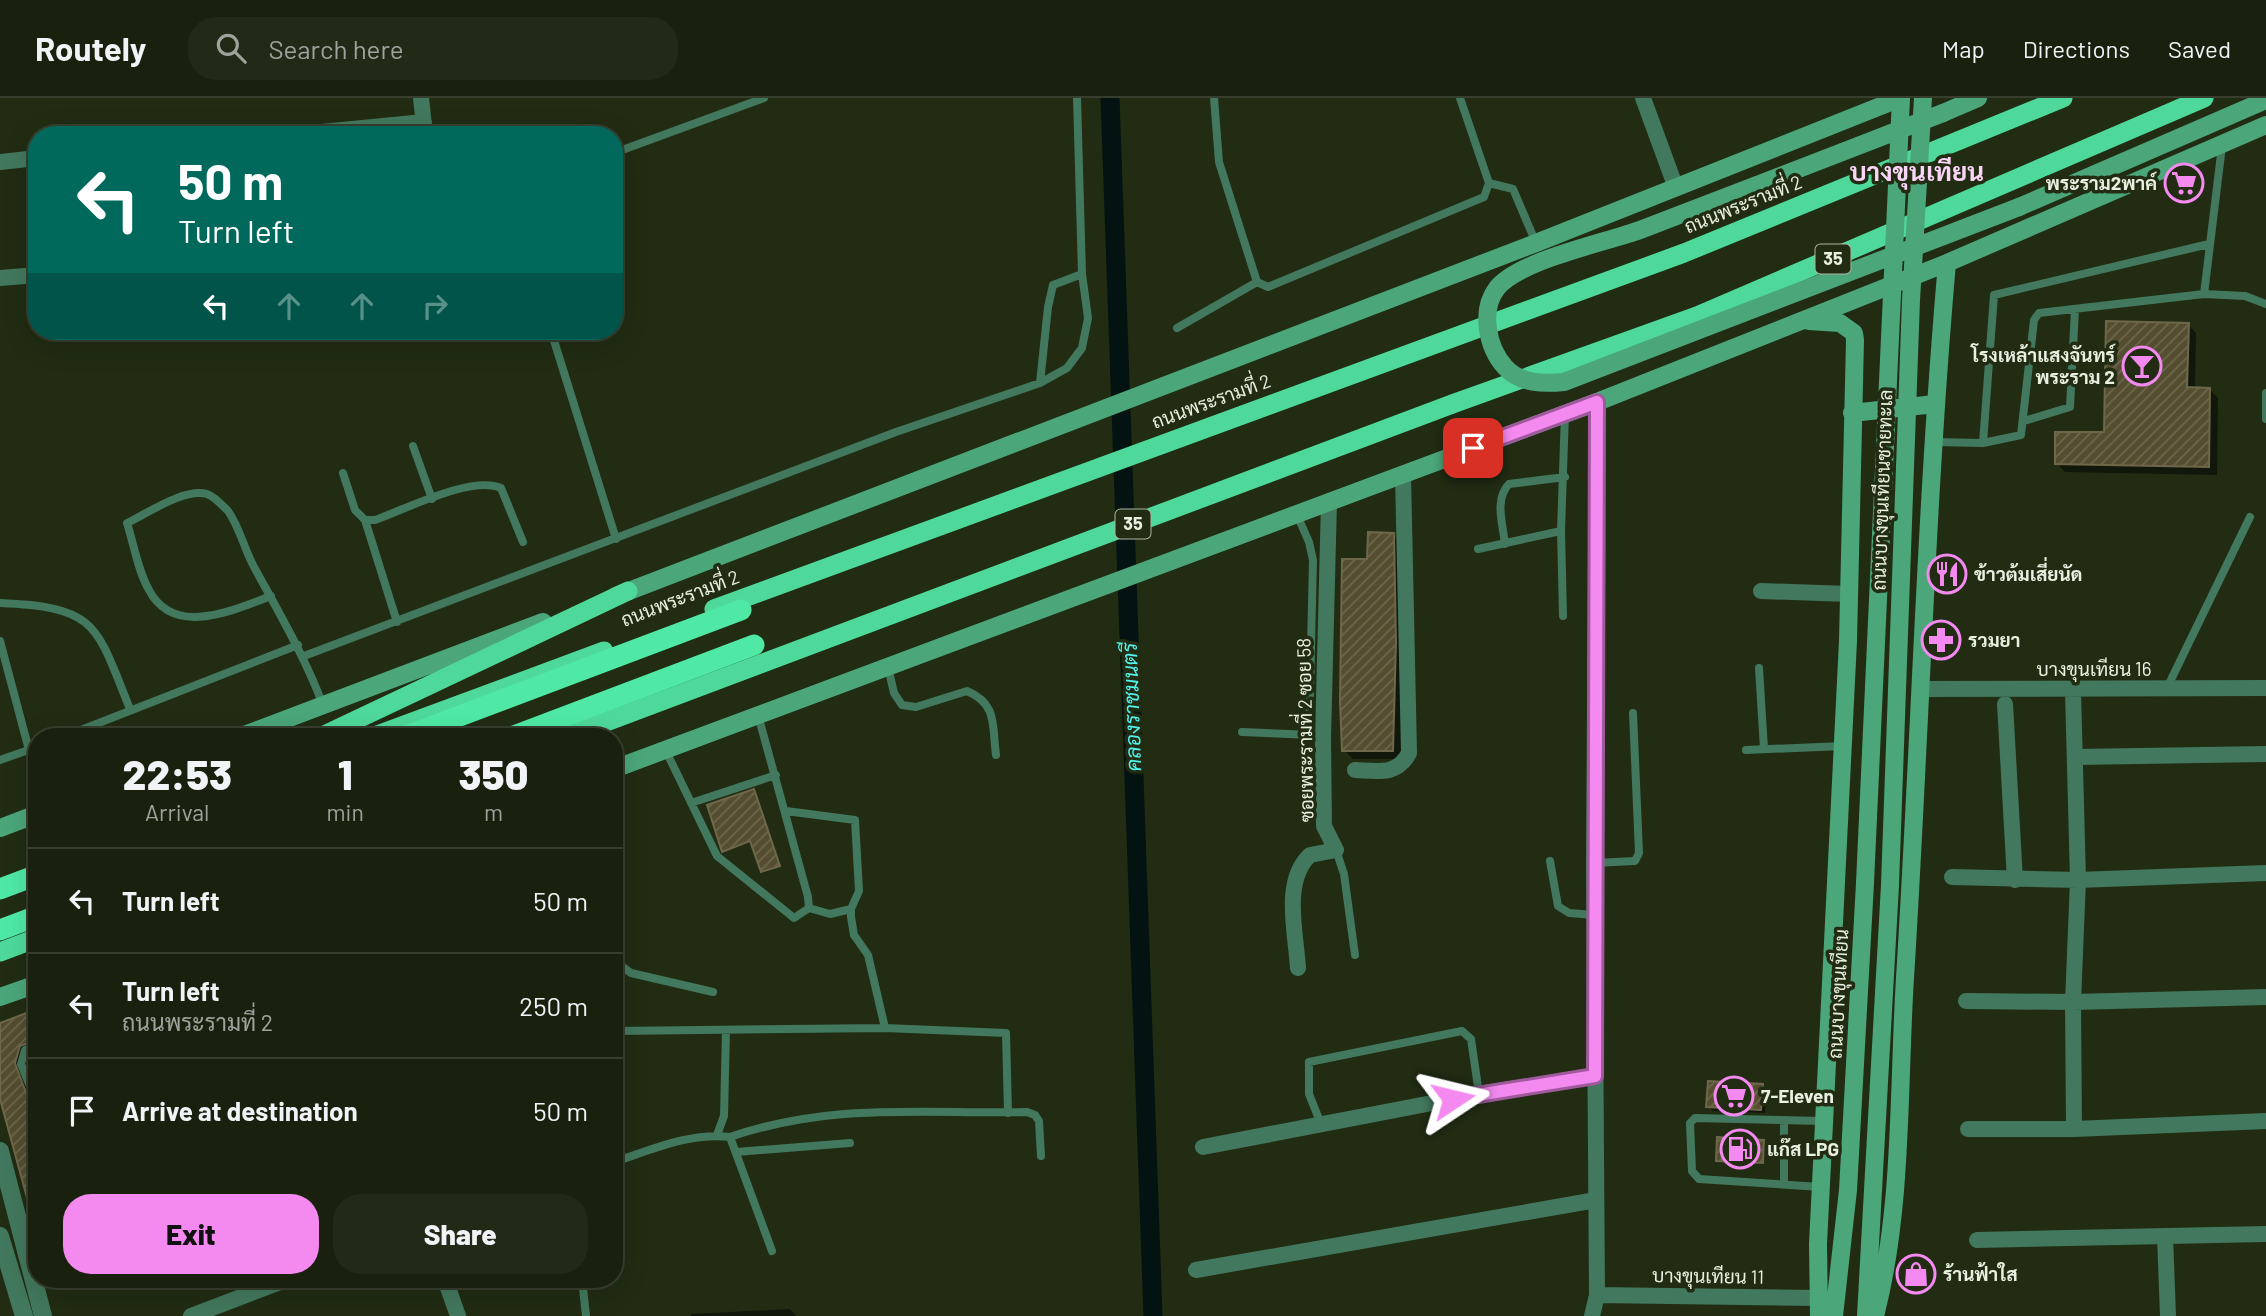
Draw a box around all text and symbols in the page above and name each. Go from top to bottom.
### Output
search box [188,17,678,80]
text: Routely [35,28,146,68]
icon: search [212,29,250,67]
text: Search here [268,33,404,64]
text: Map [1942,34,1985,63]
text: Directions [2023,34,2130,63]
text: Saved [2168,34,2231,63]
text: 50 m [178,151,283,210]
icon: left [63,154,154,245]
district label: บางขุนเทียน [1850,155,1984,190]
supermarket icon: พระราม2พาค์ [2163,162,2205,204]
street label: ถนนพระรามที่ 2 [1679,165,1805,238]
place label: พระราม2พาค์ [2046,171,2158,194]
text: Turn left [178,211,295,249]
road number: 35 [1815,244,1850,274]
icon: left [197,287,235,325]
icon: ahead [270,287,308,325]
icon: ahead [343,287,381,325]
icon: right [416,287,454,325]
place label: โรงเหล้าแสงจันทร์ พระราม 2 [1970,343,2116,388]
bar icon: โรงเหล้าแสงจันทร์ พระราม 2 [2121,345,2163,387]
street label: ถนนพระรามที่ 2 [1147,364,1273,433]
street label: ถนนบางขุนเทียนชายทะเล [1866,389,1899,591]
pin [1443,418,1503,478]
icon: arrive [1454,429,1492,467]
road number: 35 [1116,510,1150,538]
restaurant icon: ข้าวต้มเสี่ยนัด [1926,553,1968,595]
place label: ข้าวต้มเสี่ยนัด [1974,557,2083,585]
street label: ถนนพระรามที่ 2 [616,560,742,631]
pharmacy icon: รวมยา [1920,619,1962,661]
place label: รวมยา [1968,628,2020,651]
street label: ซอยพระรามที่ 2 ซอย 58 [1286,638,1318,822]
water label: คลองราชมนตรี [1116,640,1145,772]
street label: บางขุนเทียน 16 [2036,657,2152,682]
text: 22:53 [123,748,232,798]
text: 1 [338,748,353,798]
text: 350 [458,748,528,798]
text: Arrival [145,798,209,826]
text: min [327,798,364,826]
text: m [484,798,503,826]
icon: left [63,882,101,920]
text: Turn left [122,885,220,916]
text: 50 m [533,885,588,916]
street label: ถนนบางขุนเทียน [1823,928,1854,1060]
text: Turn left [122,975,220,1006]
icon: left [63,987,101,1025]
text: 250 m [519,990,588,1021]
text: ถนนพระรามที่ 2 [122,1008,273,1036]
position arrow [1416,1062,1490,1136]
supermarket icon: 7-Eleven [1713,1075,1755,1117]
place label: 7-Eleven [1761,1084,1834,1107]
icon: arrive [63,1092,101,1130]
text: Arrive at destination [122,1095,358,1126]
text: 50 m [533,1095,588,1126]
fuel station icon: แก๊ส LPG [1719,1128,1761,1170]
place label: แก๊ส LPG [1767,1137,1839,1160]
button: Exit [63,1194,319,1274]
button: Share [333,1194,588,1274]
shop icon: ร้านฟ้าใส [1895,1253,1937,1295]
place label: ร้านฟ้าใส [1943,1262,2018,1285]
street label: บางขุนเทียน 11 [1652,1263,1764,1290]

